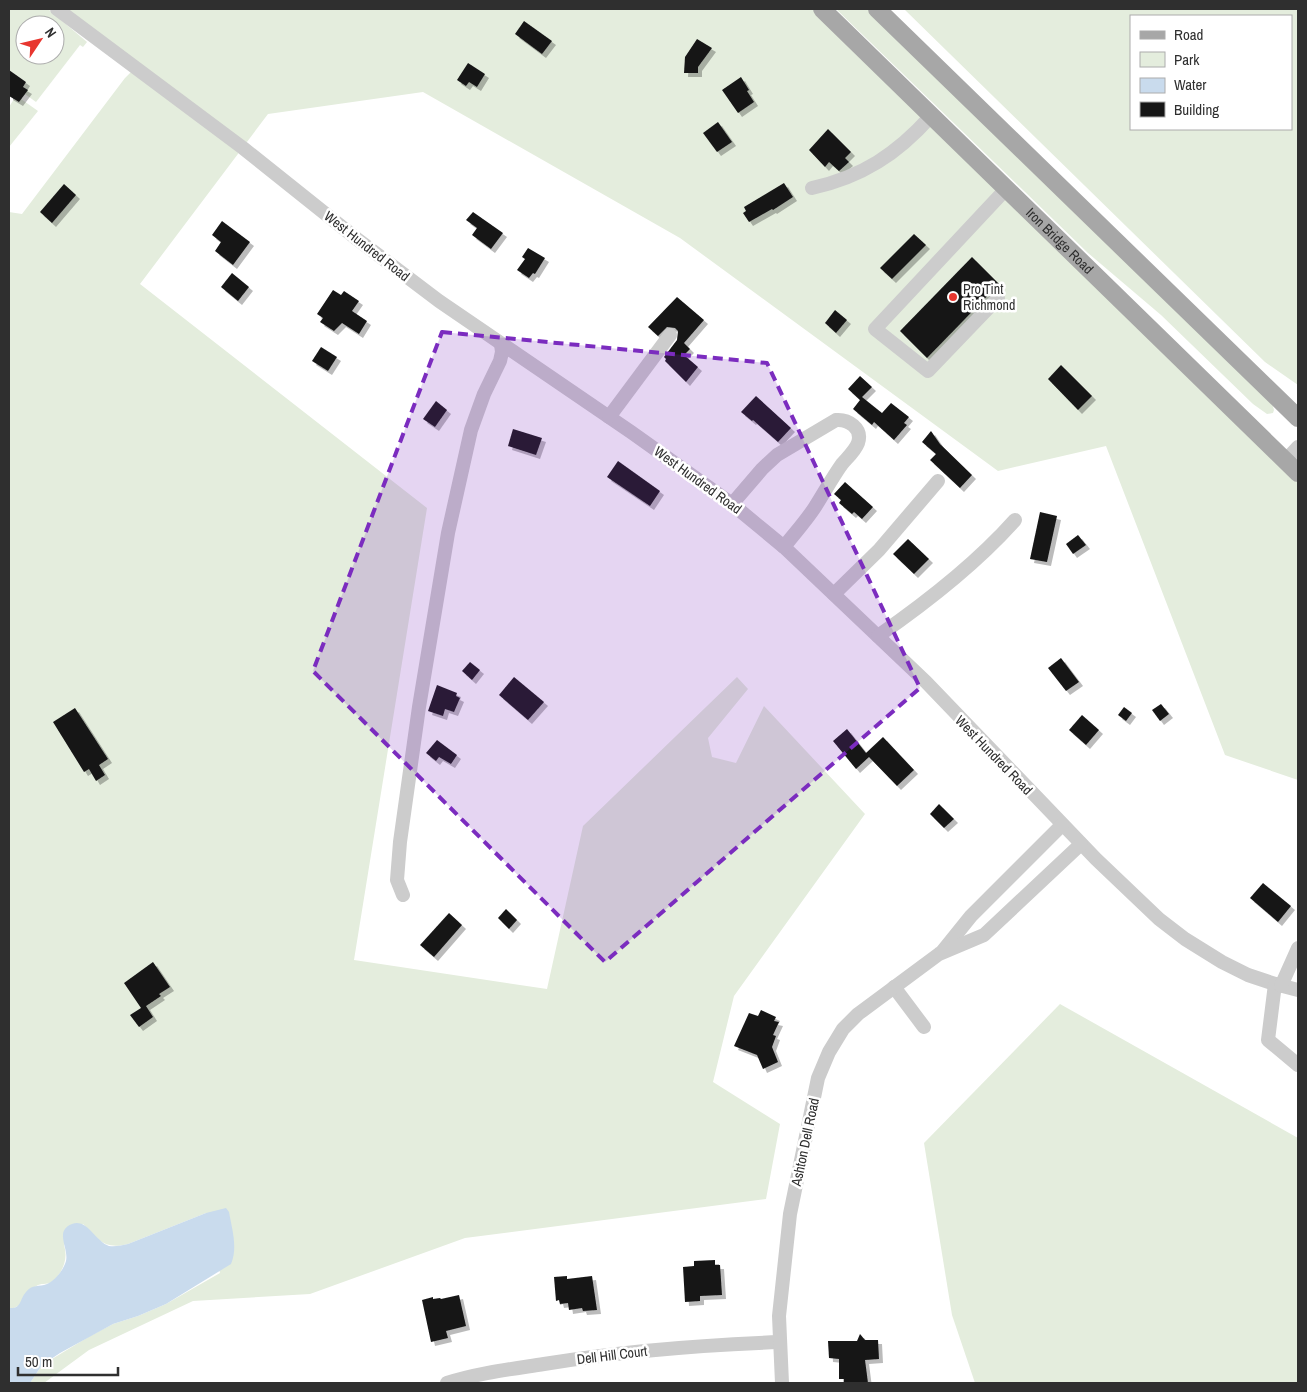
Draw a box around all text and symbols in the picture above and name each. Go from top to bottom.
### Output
north arrow [15,15,65,65]
legend [1130,15,1292,130]
text: N [41,24,60,41]
text: Road [1174,24,1203,45]
text: Park [1174,49,1200,70]
text: Water [1174,74,1206,95]
text: Building [1174,99,1219,120]
street label: Iron Bridge Road [1022,204,1097,278]
street label: West Hundred Road [321,207,413,285]
place label: Pro Tint Richmond [963,280,1015,314]
marker: Pro Tint Richmond [947,291,959,303]
street label: West Hundred Road [651,442,745,518]
street label: West Hundred Road [951,711,1037,799]
street label: Ashton Dell Road [787,1096,823,1189]
street label: Dell Hill Court [576,1342,648,1368]
scale bar [18,1344,118,1376]
text: 50 m [25,1351,52,1372]

